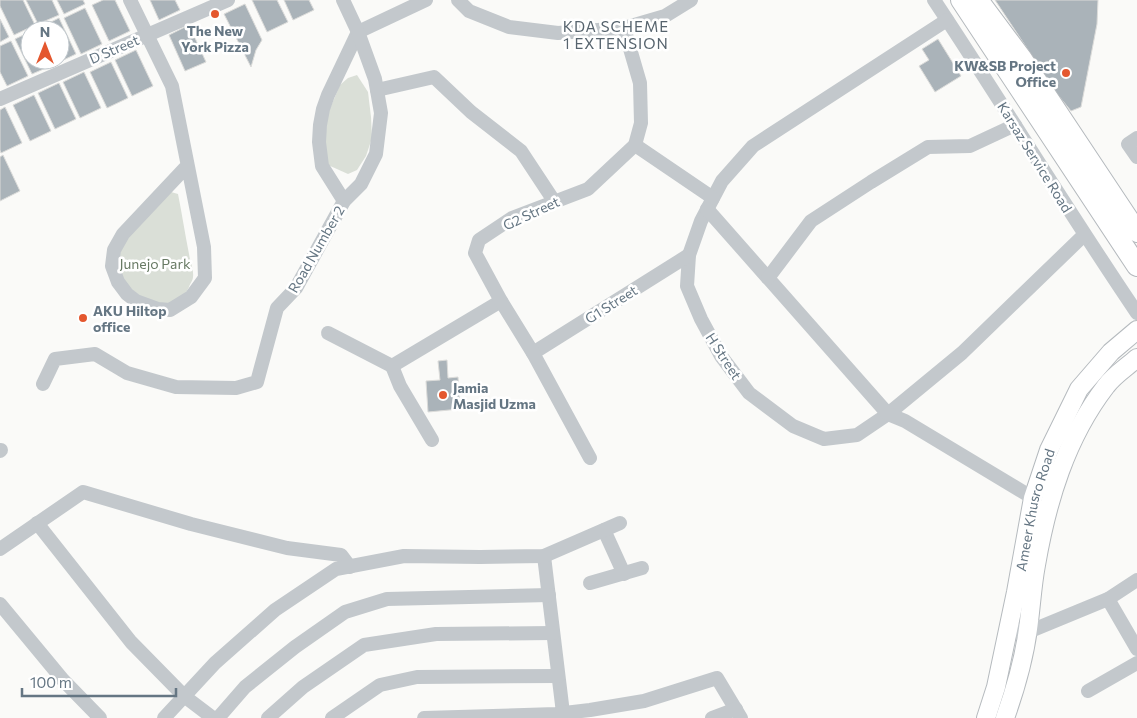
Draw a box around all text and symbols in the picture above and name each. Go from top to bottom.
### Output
marker: The New York Pizza [209,8,221,20]
district label: KDA SCHEME 1 EXTENSION [563,17,669,52]
north arrow [20,20,70,70]
place label: The New York Pizza [181,22,249,55]
text: N [40,23,50,40]
street label: D Street [86,31,142,67]
place label: KW&SB Project Office [954,57,1056,90]
marker: KW&SB Project Office [1060,67,1072,79]
street label: Karsaz Service Road [994,99,1076,215]
street label: G2 Street [500,192,562,233]
street label: Road Number 2 [284,202,348,296]
park label: Junejo Park [119,255,191,272]
street label: G1 Street [582,281,641,327]
place label: AKU Hiltop office [93,302,166,335]
marker: AKU Hiltop office [77,312,89,324]
street label: H Street [703,329,746,383]
place label: Jamia Masjid Uzma [453,379,536,412]
marker: Jamia Masjid Uzma [437,389,449,401]
street label: Ameer Khusro Road [1011,446,1057,572]
scale bar [22,666,176,698]
text: 100 m [30,673,72,691]

